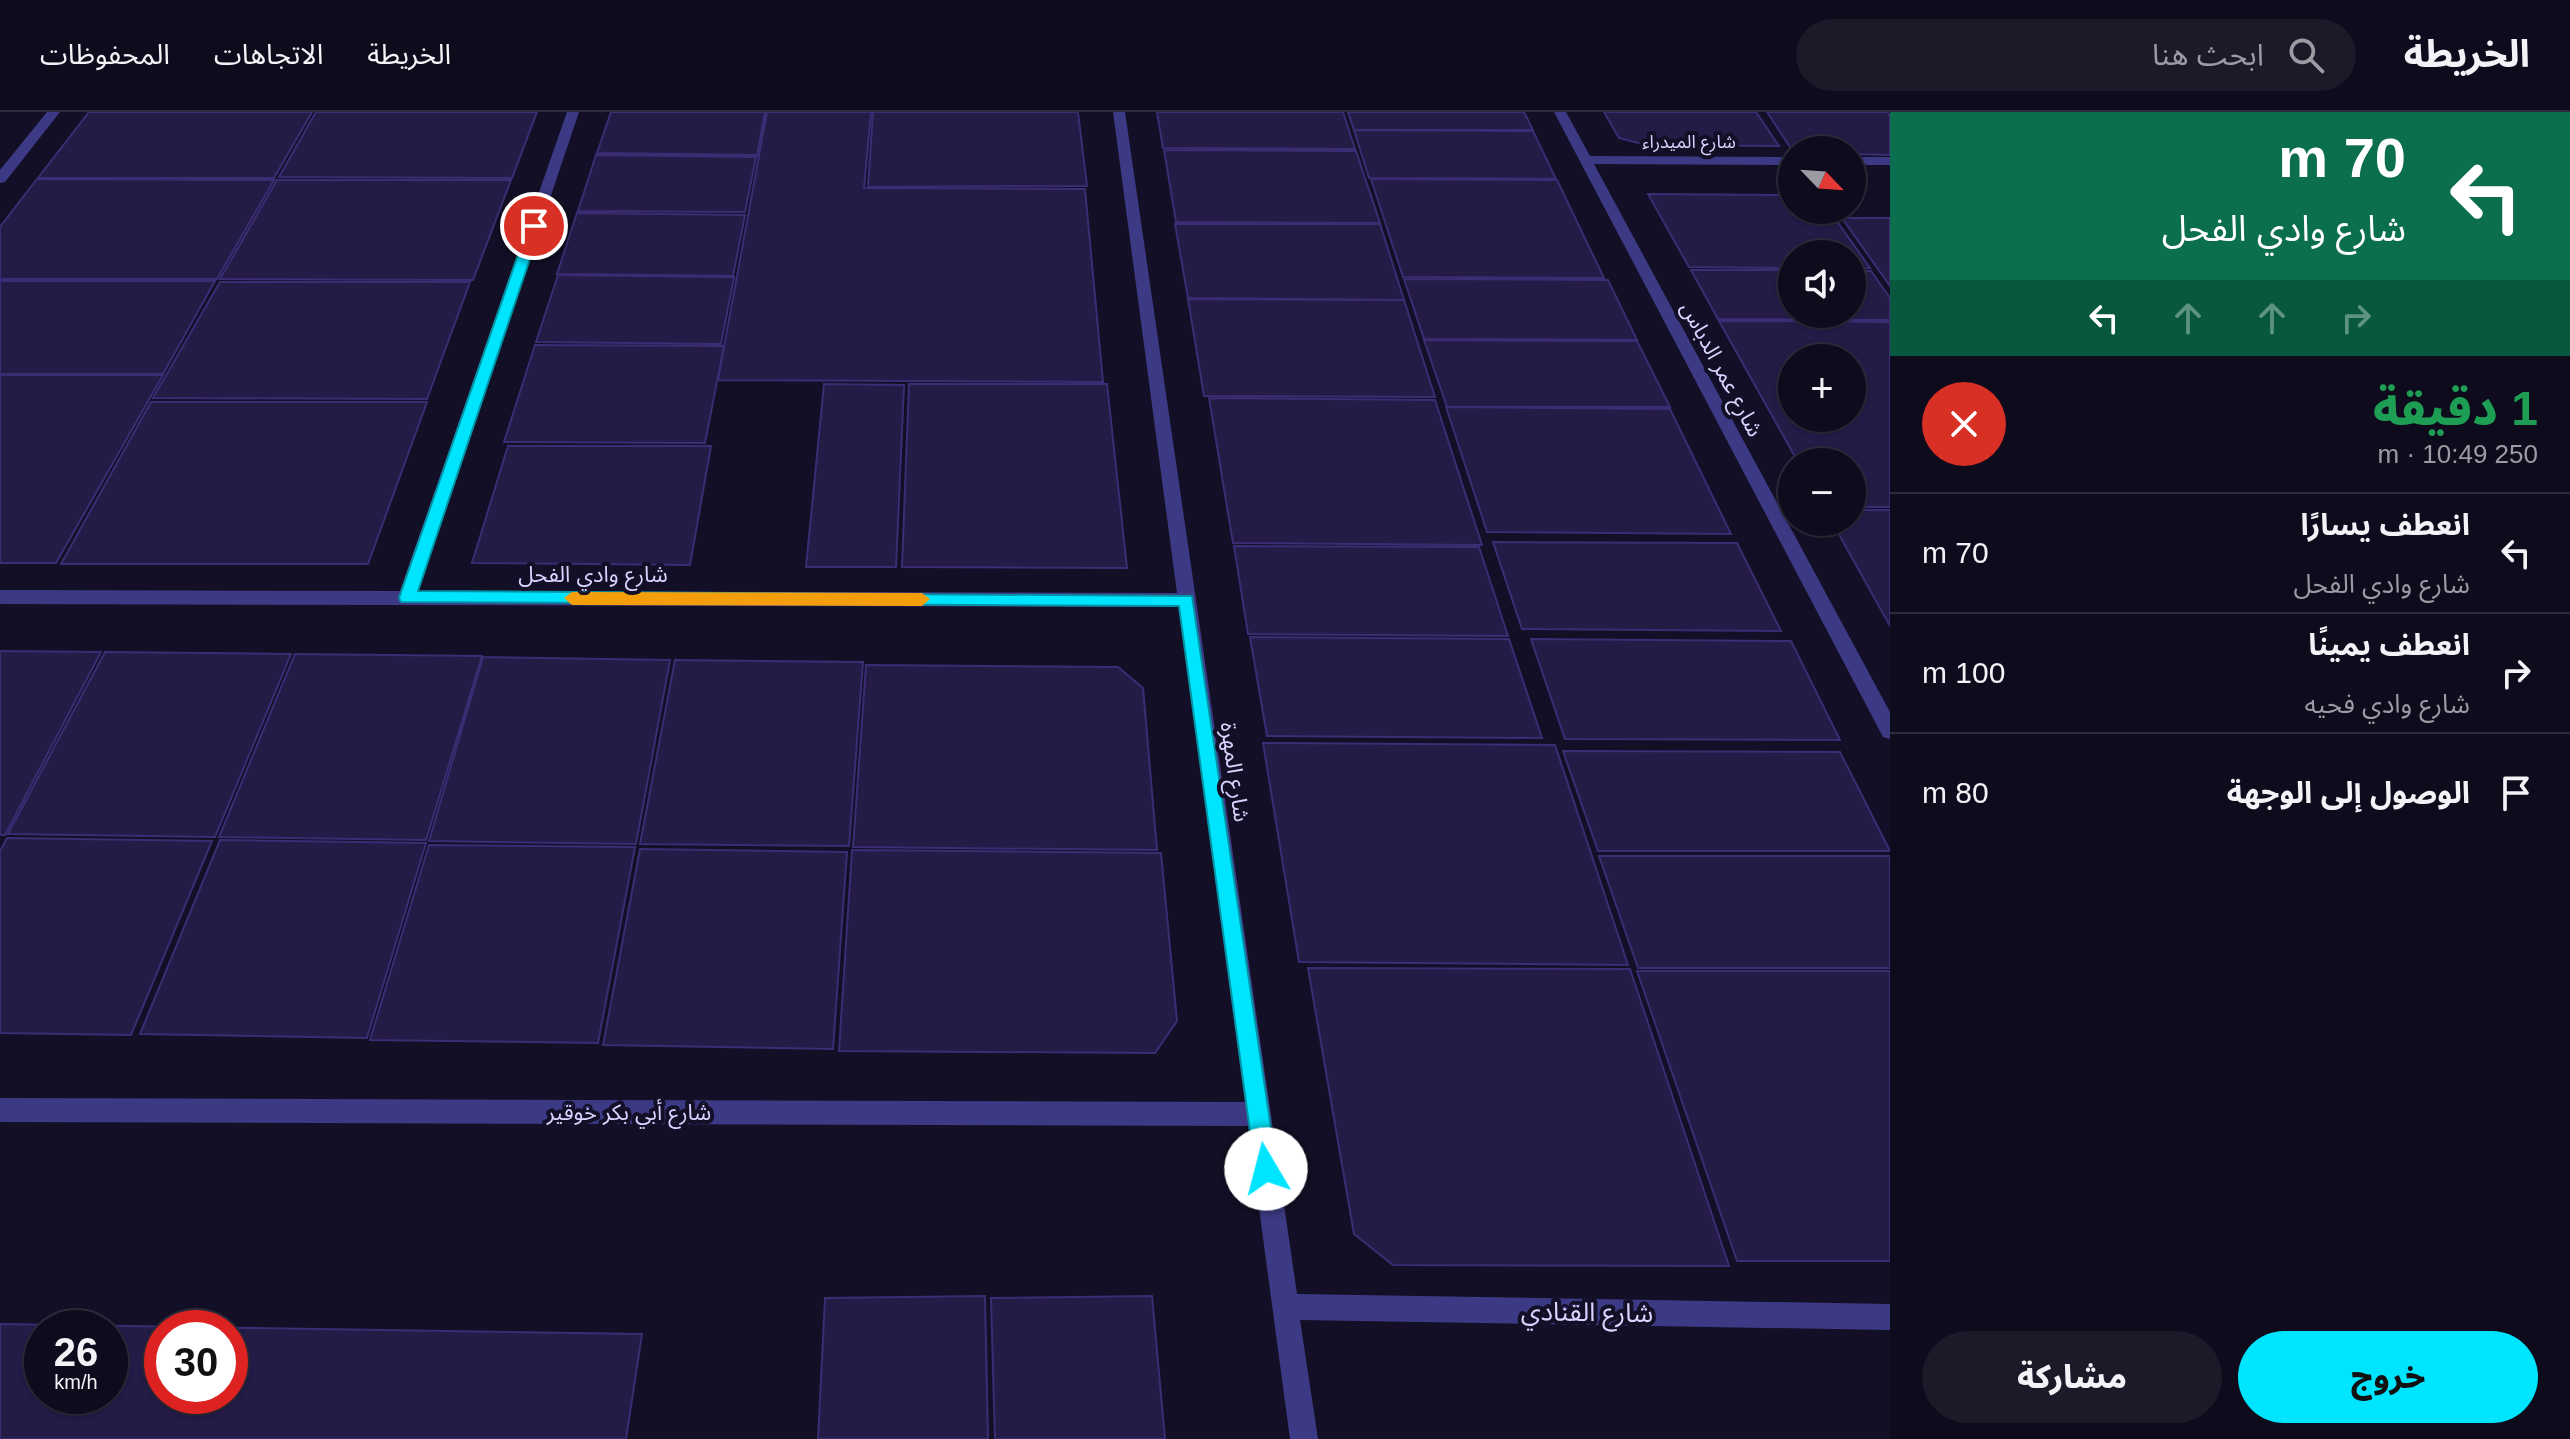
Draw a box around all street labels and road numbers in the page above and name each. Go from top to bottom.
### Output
street label: شارع الميدراء [1642,132,1736,156]
street label: شارع عمر الدباس [1672,297,1768,443]
street label: شارع وادي الفحل [518,562,668,591]
street label: شارع المهرة [1212,720,1254,824]
street label: شارع أبي بكر خوقير [546,1099,711,1129]
street label: شارع القنادي [1520,1296,1653,1333]

